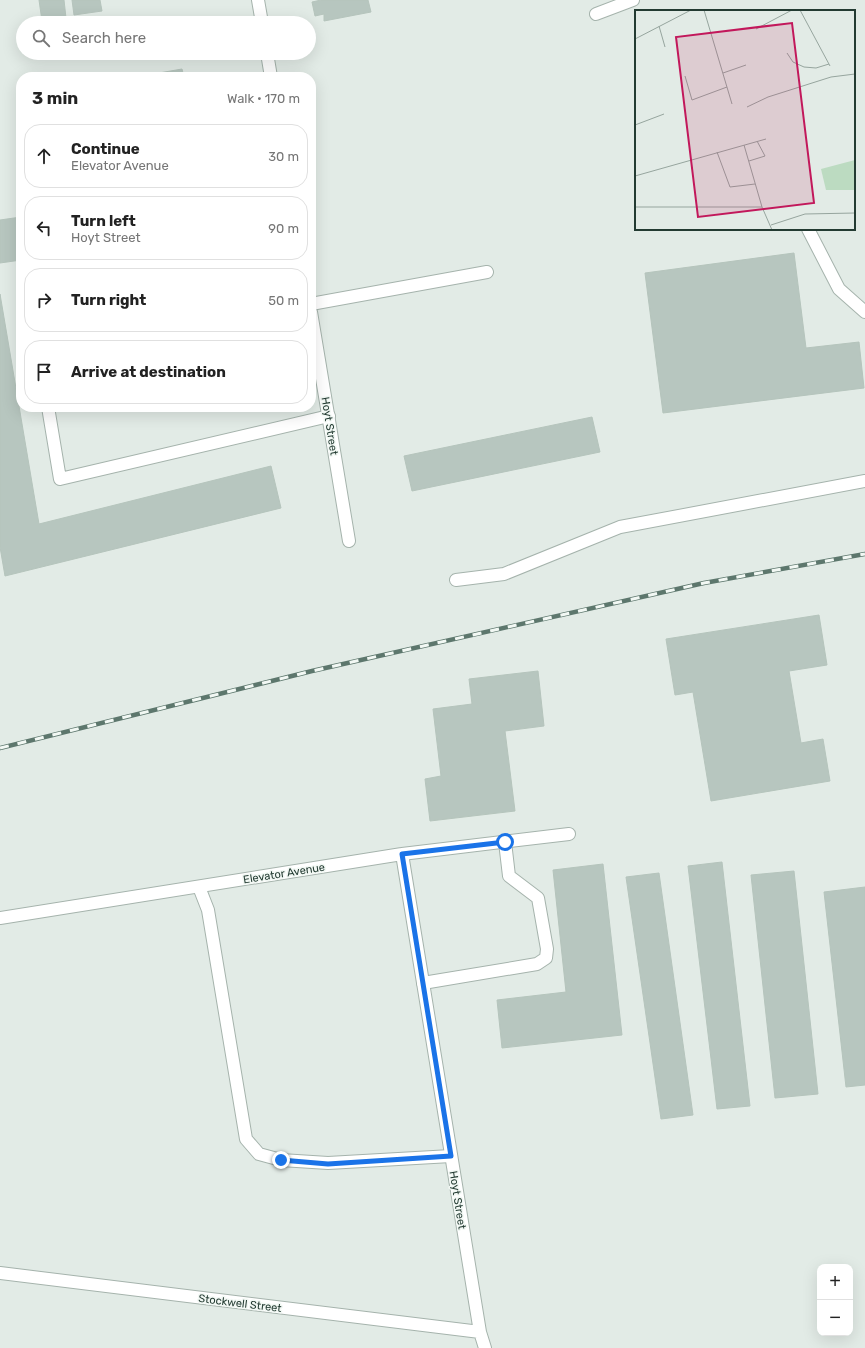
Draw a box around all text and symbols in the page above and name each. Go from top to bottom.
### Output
inset map [635,10,855,230]
search box [16,16,316,60]
icon: search [30,27,52,49]
text: Search here [62,29,146,47]
text: 3 min [32,88,78,108]
text: Walk · 170 m [227,91,300,106]
text: Continue [71,140,140,158]
icon: ahead [33,145,55,167]
text: 30 m [268,149,299,164]
text: Elevator Avenue [71,158,169,173]
text: Turn left [71,212,136,230]
icon: left [33,217,55,239]
text: 90 m [268,221,299,236]
text: Hoyt Street [71,230,141,245]
icon: right [33,289,55,311]
text: Turn right [71,291,146,309]
text: 50 m [268,293,299,308]
icon: arrive [33,361,55,383]
text: Arrive at destination [71,363,226,381]
street label: Hoyt Street [318,396,341,457]
route start [496,833,514,851]
street label: Elevator Avenue [242,861,326,886]
route end [272,1151,290,1169]
street label: Hoyt Street [446,1170,469,1231]
map controls [817,1264,853,1336]
button: + [817,1264,853,1300]
street label: Stockwell Street [198,1292,283,1315]
button: − [817,1300,853,1336]

